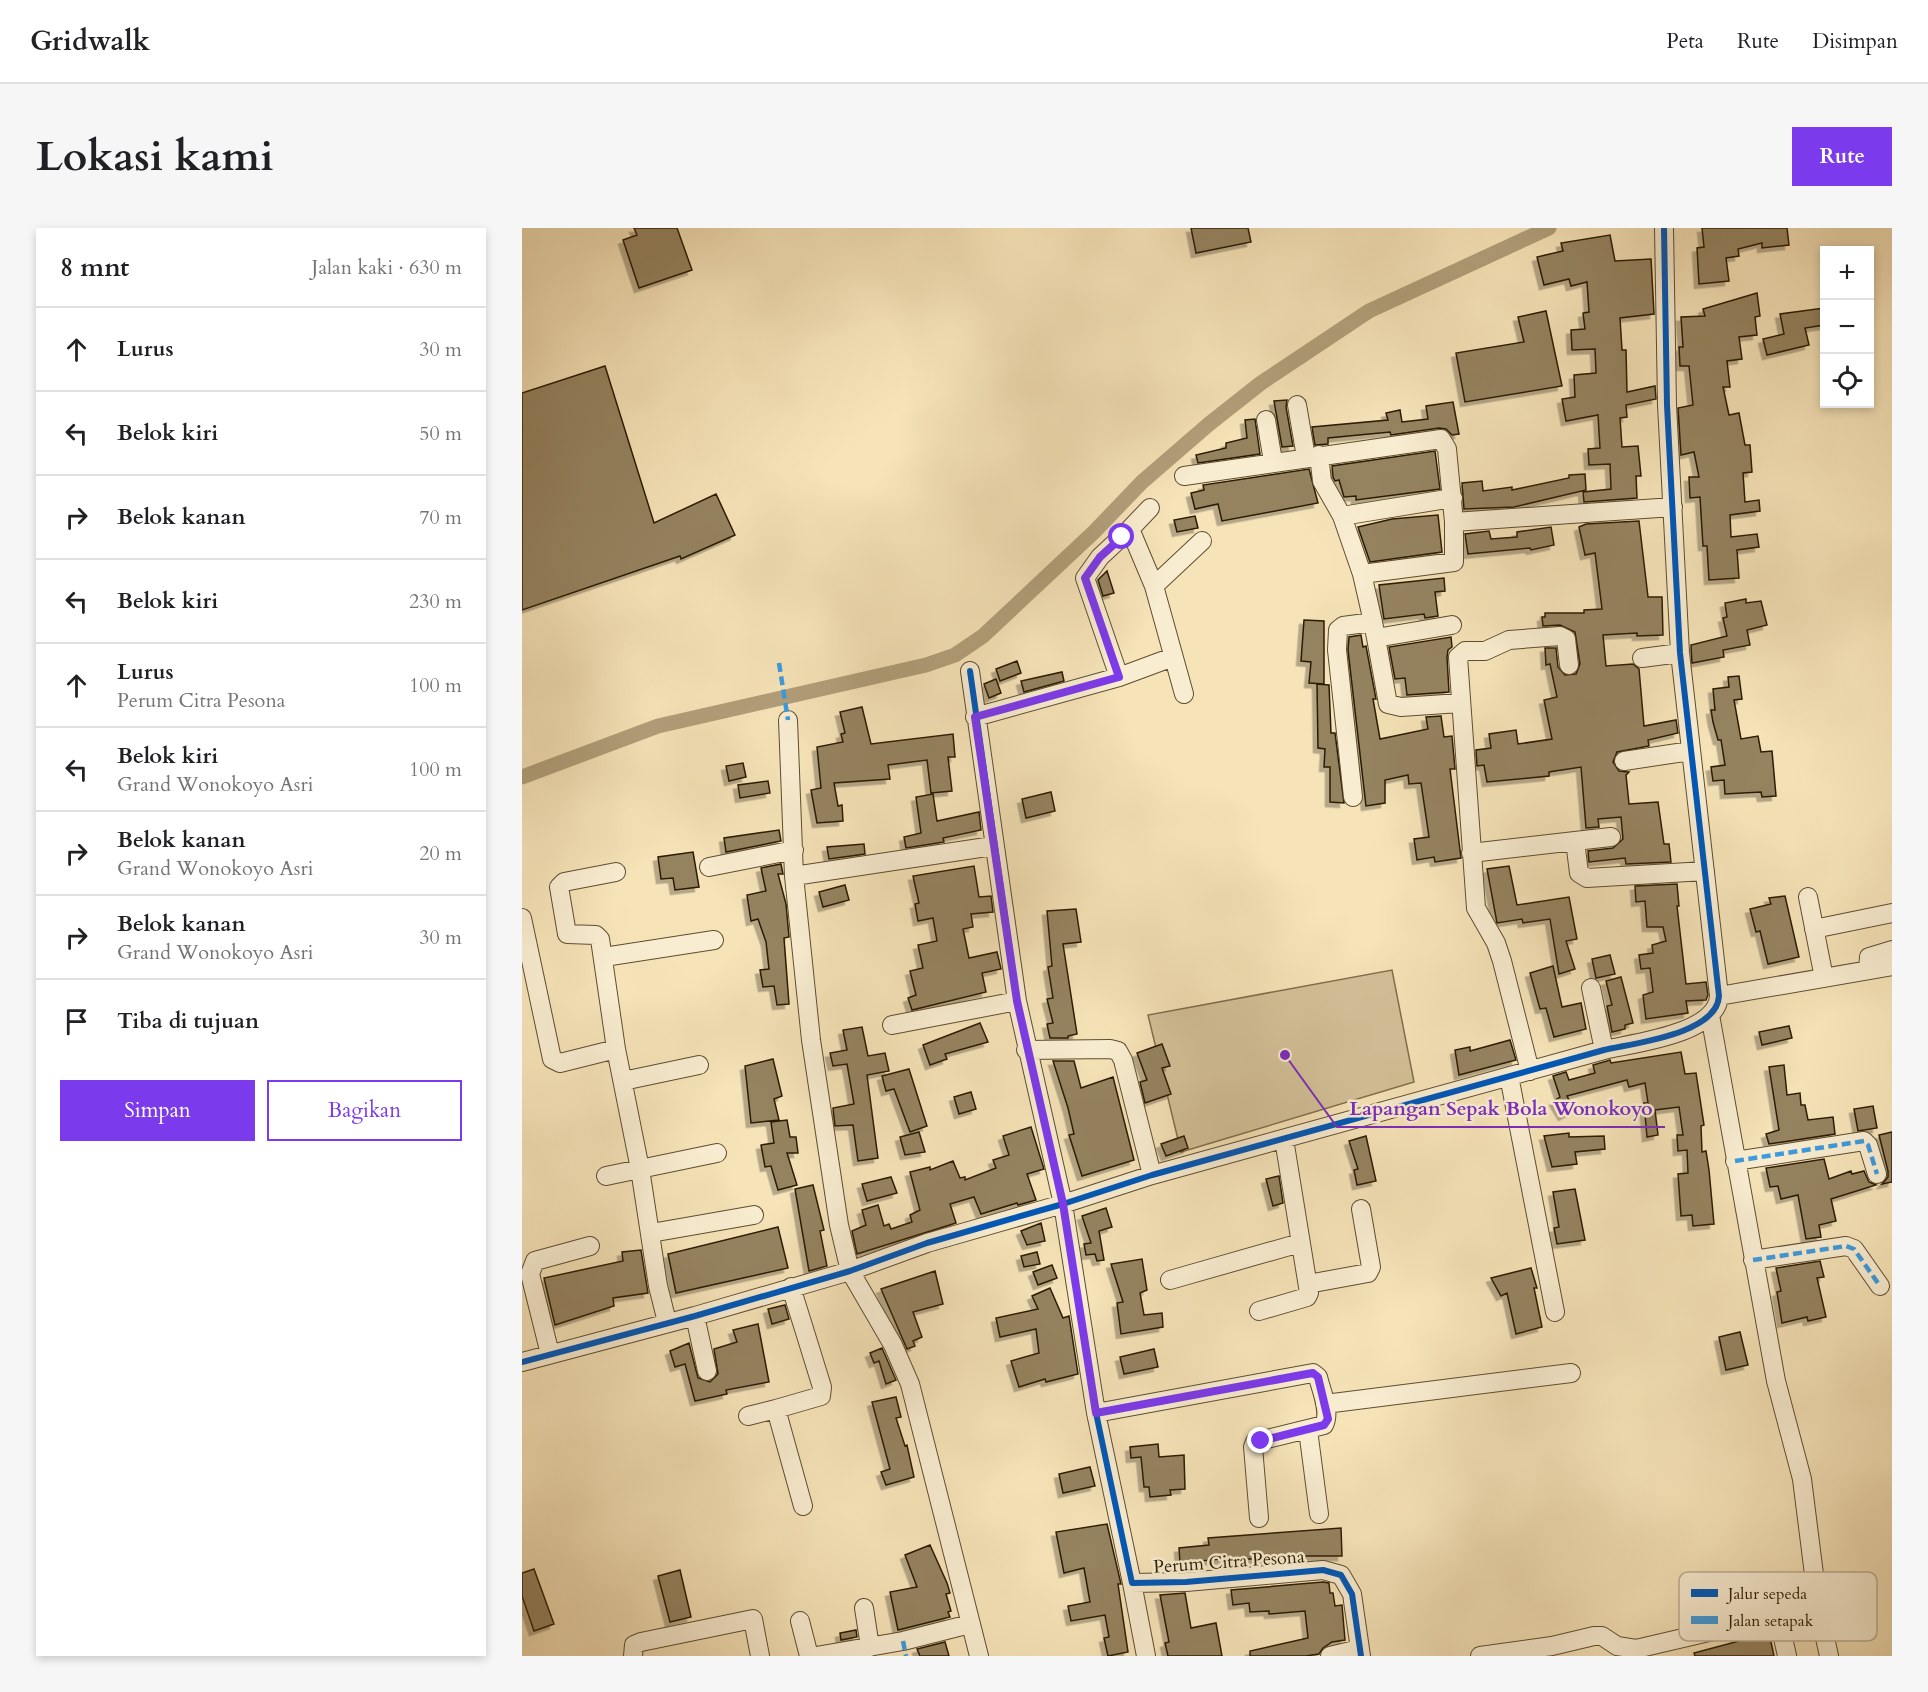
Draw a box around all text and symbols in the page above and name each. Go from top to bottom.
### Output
text: Gridwalk [30,22,150,60]
text: Peta [1666,27,1704,56]
text: Rute [1737,27,1779,56]
text: Disimpan [1812,27,1898,56]
button: Rute [1792,127,1892,186]
text: Lokasi kami [36,128,274,185]
map controls [1820,246,1874,408]
button: + [1820,246,1874,300]
text: 8 mnt [60,250,129,285]
text: Jalan kaki · 630 m [312,254,462,281]
button: − [1820,300,1874,354]
icon: ahead [60,333,93,366]
text: Lurus [117,334,174,364]
text: 30 m [419,336,462,363]
button: locate [1820,354,1874,408]
icon: left [60,417,93,450]
text: Belok kiri [117,418,218,448]
text: 50 m [419,420,462,447]
icon: right [60,501,93,534]
text: Belok kanan [117,502,246,532]
text: 70 m [419,504,462,531]
route start [1108,523,1134,549]
icon: left [60,585,93,618]
text: Belok kiri [117,586,218,616]
text: 230 m [409,588,462,615]
text: Lurus [117,657,174,687]
icon: ahead [60,669,93,702]
text: 100 m [409,672,462,699]
text: Perum Citra Pesona [117,687,285,714]
text: Belok kiri [117,741,218,771]
icon: left [60,753,93,786]
text: 100 m [409,756,462,783]
text: Grand Wonokoyo Asri [117,771,313,798]
text: Belok kanan [117,825,246,855]
icon: right [60,837,93,870]
text: 20 m [419,840,462,867]
text: Grand Wonokoyo Asri [117,855,313,882]
text: Belok kanan [117,909,246,939]
icon: right [60,921,93,954]
text: 30 m [419,924,462,951]
text: Grand Wonokoyo Asri [117,939,313,966]
icon: arrive [60,1005,93,1038]
text: Tiba di tujuan [117,1006,259,1036]
button: Simpan [60,1080,255,1141]
button: Bagikan [267,1080,462,1141]
callout: Lapangan Sepak Bola Wonokoyo [1337,1089,1665,1127]
text: Lapangan Sepak Bola Wonokoyo [1349,1095,1653,1122]
route end [1247,1427,1273,1453]
street label: Perum Citra Pesona [1153,1544,1306,1580]
legend [1679,1572,1877,1641]
text: Jalur sepeda [1726,1583,1807,1605]
text: Jalan setapak [1726,1610,1814,1632]

